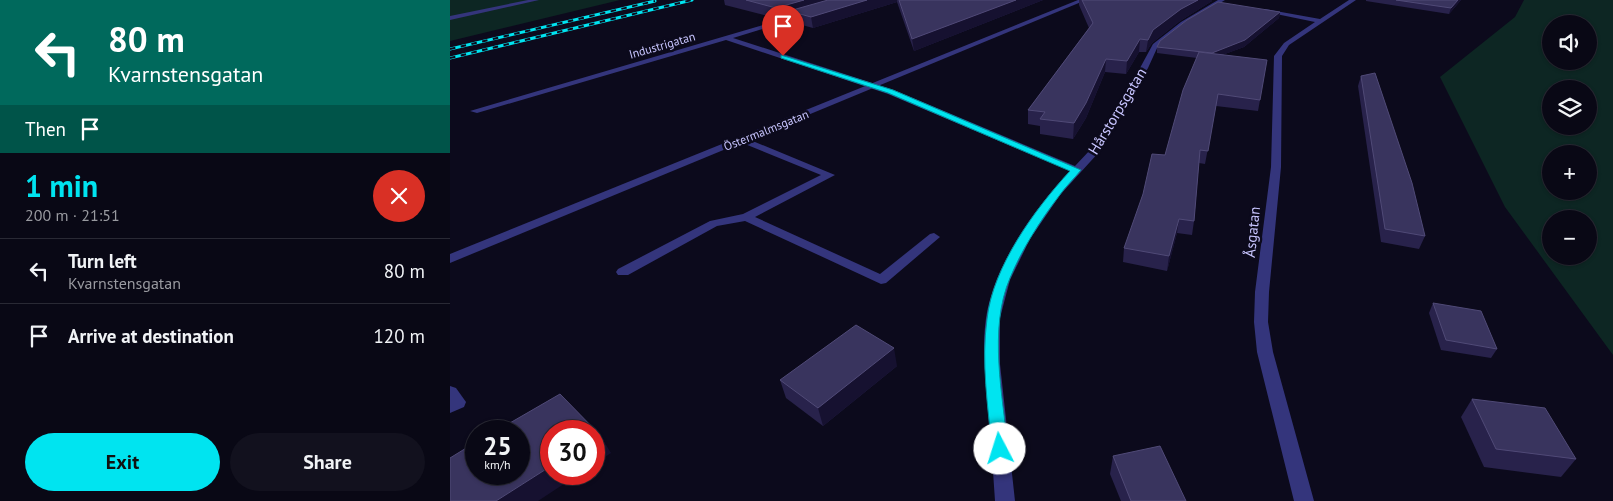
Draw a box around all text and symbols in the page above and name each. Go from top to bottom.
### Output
pin [762,5,804,56]
icon: arrive [769,12,797,40]
map controls [1542,15,1597,265]
button: sound [1542,15,1597,70]
text: 80 m [108,16,185,62]
icon: left [25,20,90,85]
street label: Industrigatan [627,28,697,62]
text: Kvarnstensgatan [108,60,263,88]
street label: Hårstorpsgatan [1084,64,1150,158]
button: layers [1542,80,1597,135]
street label: Östermalmsgatan [721,106,811,154]
icon: arrive [76,115,104,143]
text: Then [25,117,66,141]
button: + [1542,145,1597,200]
text: 1 min [25,166,98,205]
button: close [373,170,425,222]
text: 200 m · 21:51 [25,205,120,225]
street label: Åsgatan [1240,205,1264,259]
button: − [1542,210,1597,265]
text: Turn left [68,249,137,273]
icon: left [25,257,53,285]
text: 80 m [384,259,425,283]
text: Kvarnstensgatan [68,273,181,293]
icon: arrive [25,322,53,350]
text: Arrive at destination [68,324,234,348]
text: 120 m [373,324,425,348]
speed limit sign: 30 [540,420,605,485]
position arrow [973,422,1025,474]
text: 25 [483,430,512,462]
button: Exit [25,433,220,491]
button: Share [230,433,425,491]
text: km/h [484,457,511,472]

